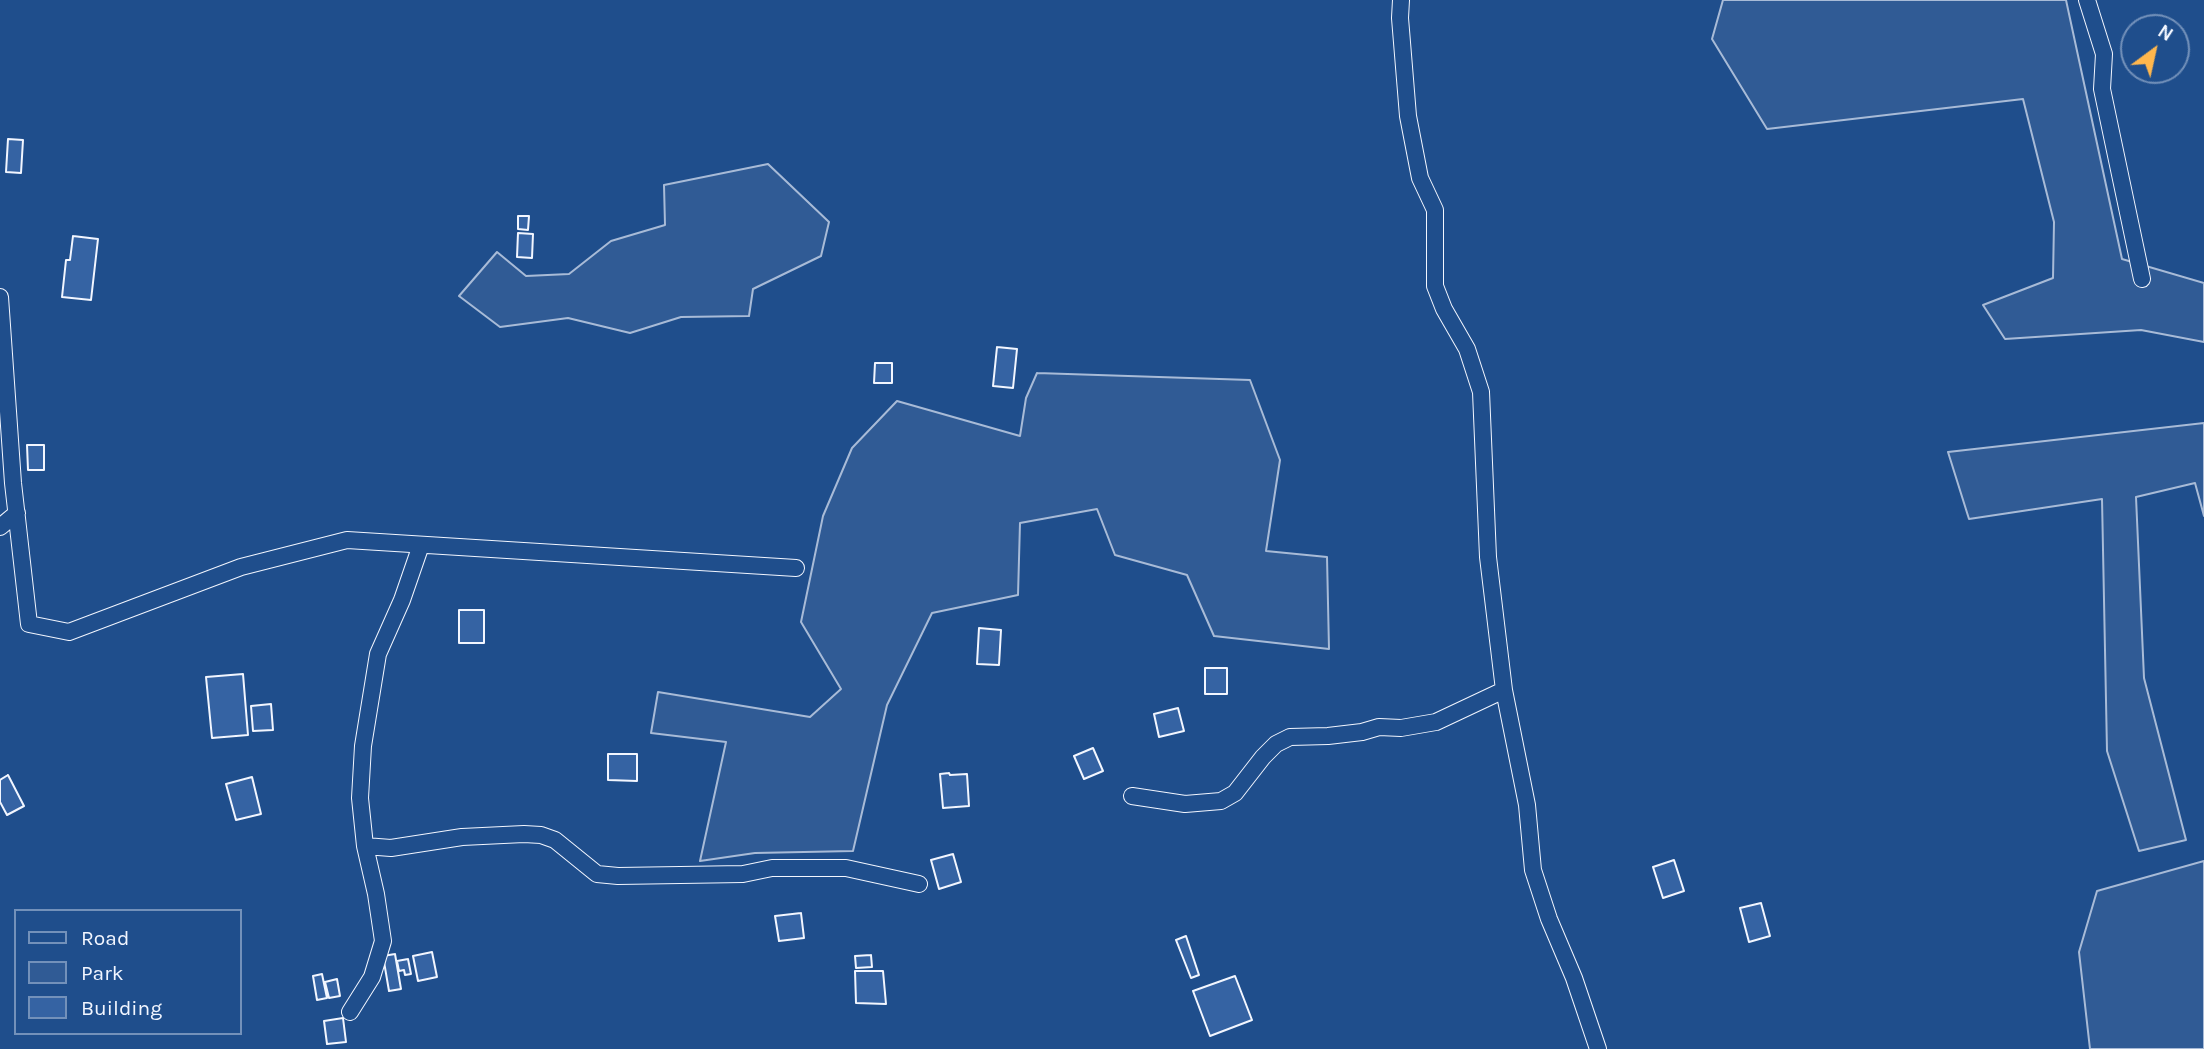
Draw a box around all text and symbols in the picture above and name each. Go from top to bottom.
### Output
north arrow [2120,14,2190,84]
text: N [2154,20,2177,46]
legend [14,909,242,1035]
text: Road [81,926,129,950]
text: Park [81,961,124,985]
text: Building [81,996,162,1020]

